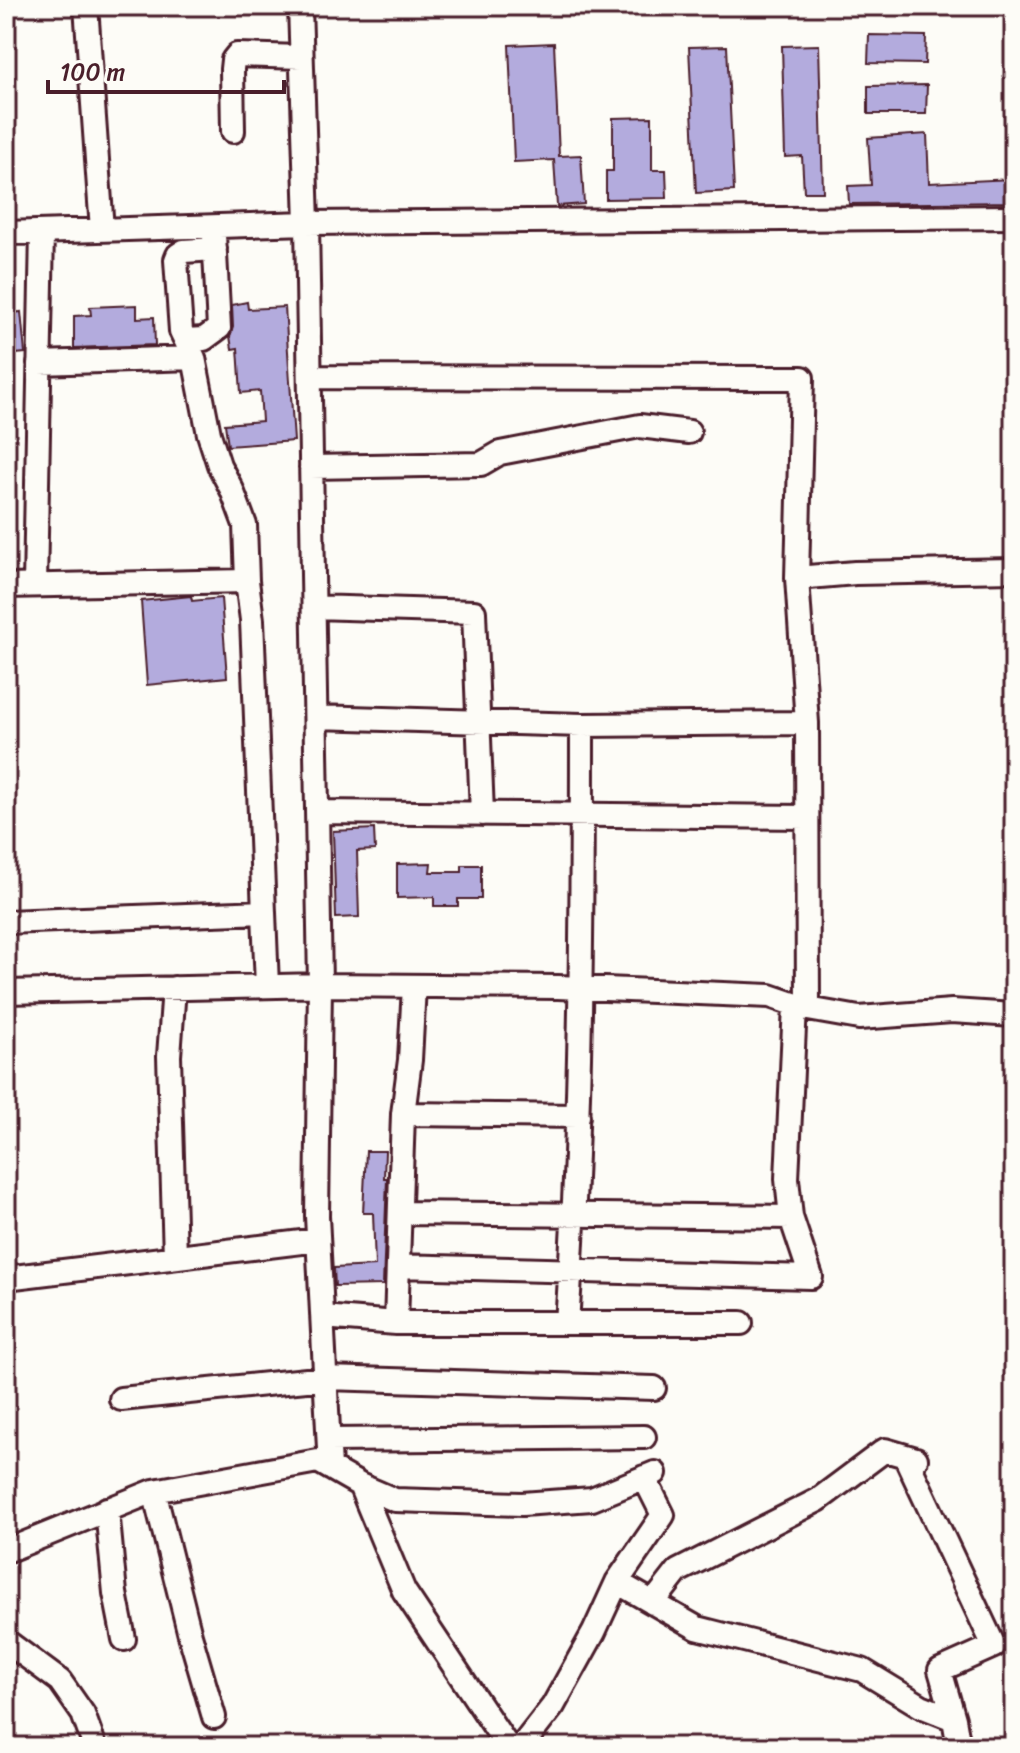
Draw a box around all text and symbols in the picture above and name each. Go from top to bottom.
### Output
scale bar [48,44,284,94]
text: 100 m [60,51,125,93]

